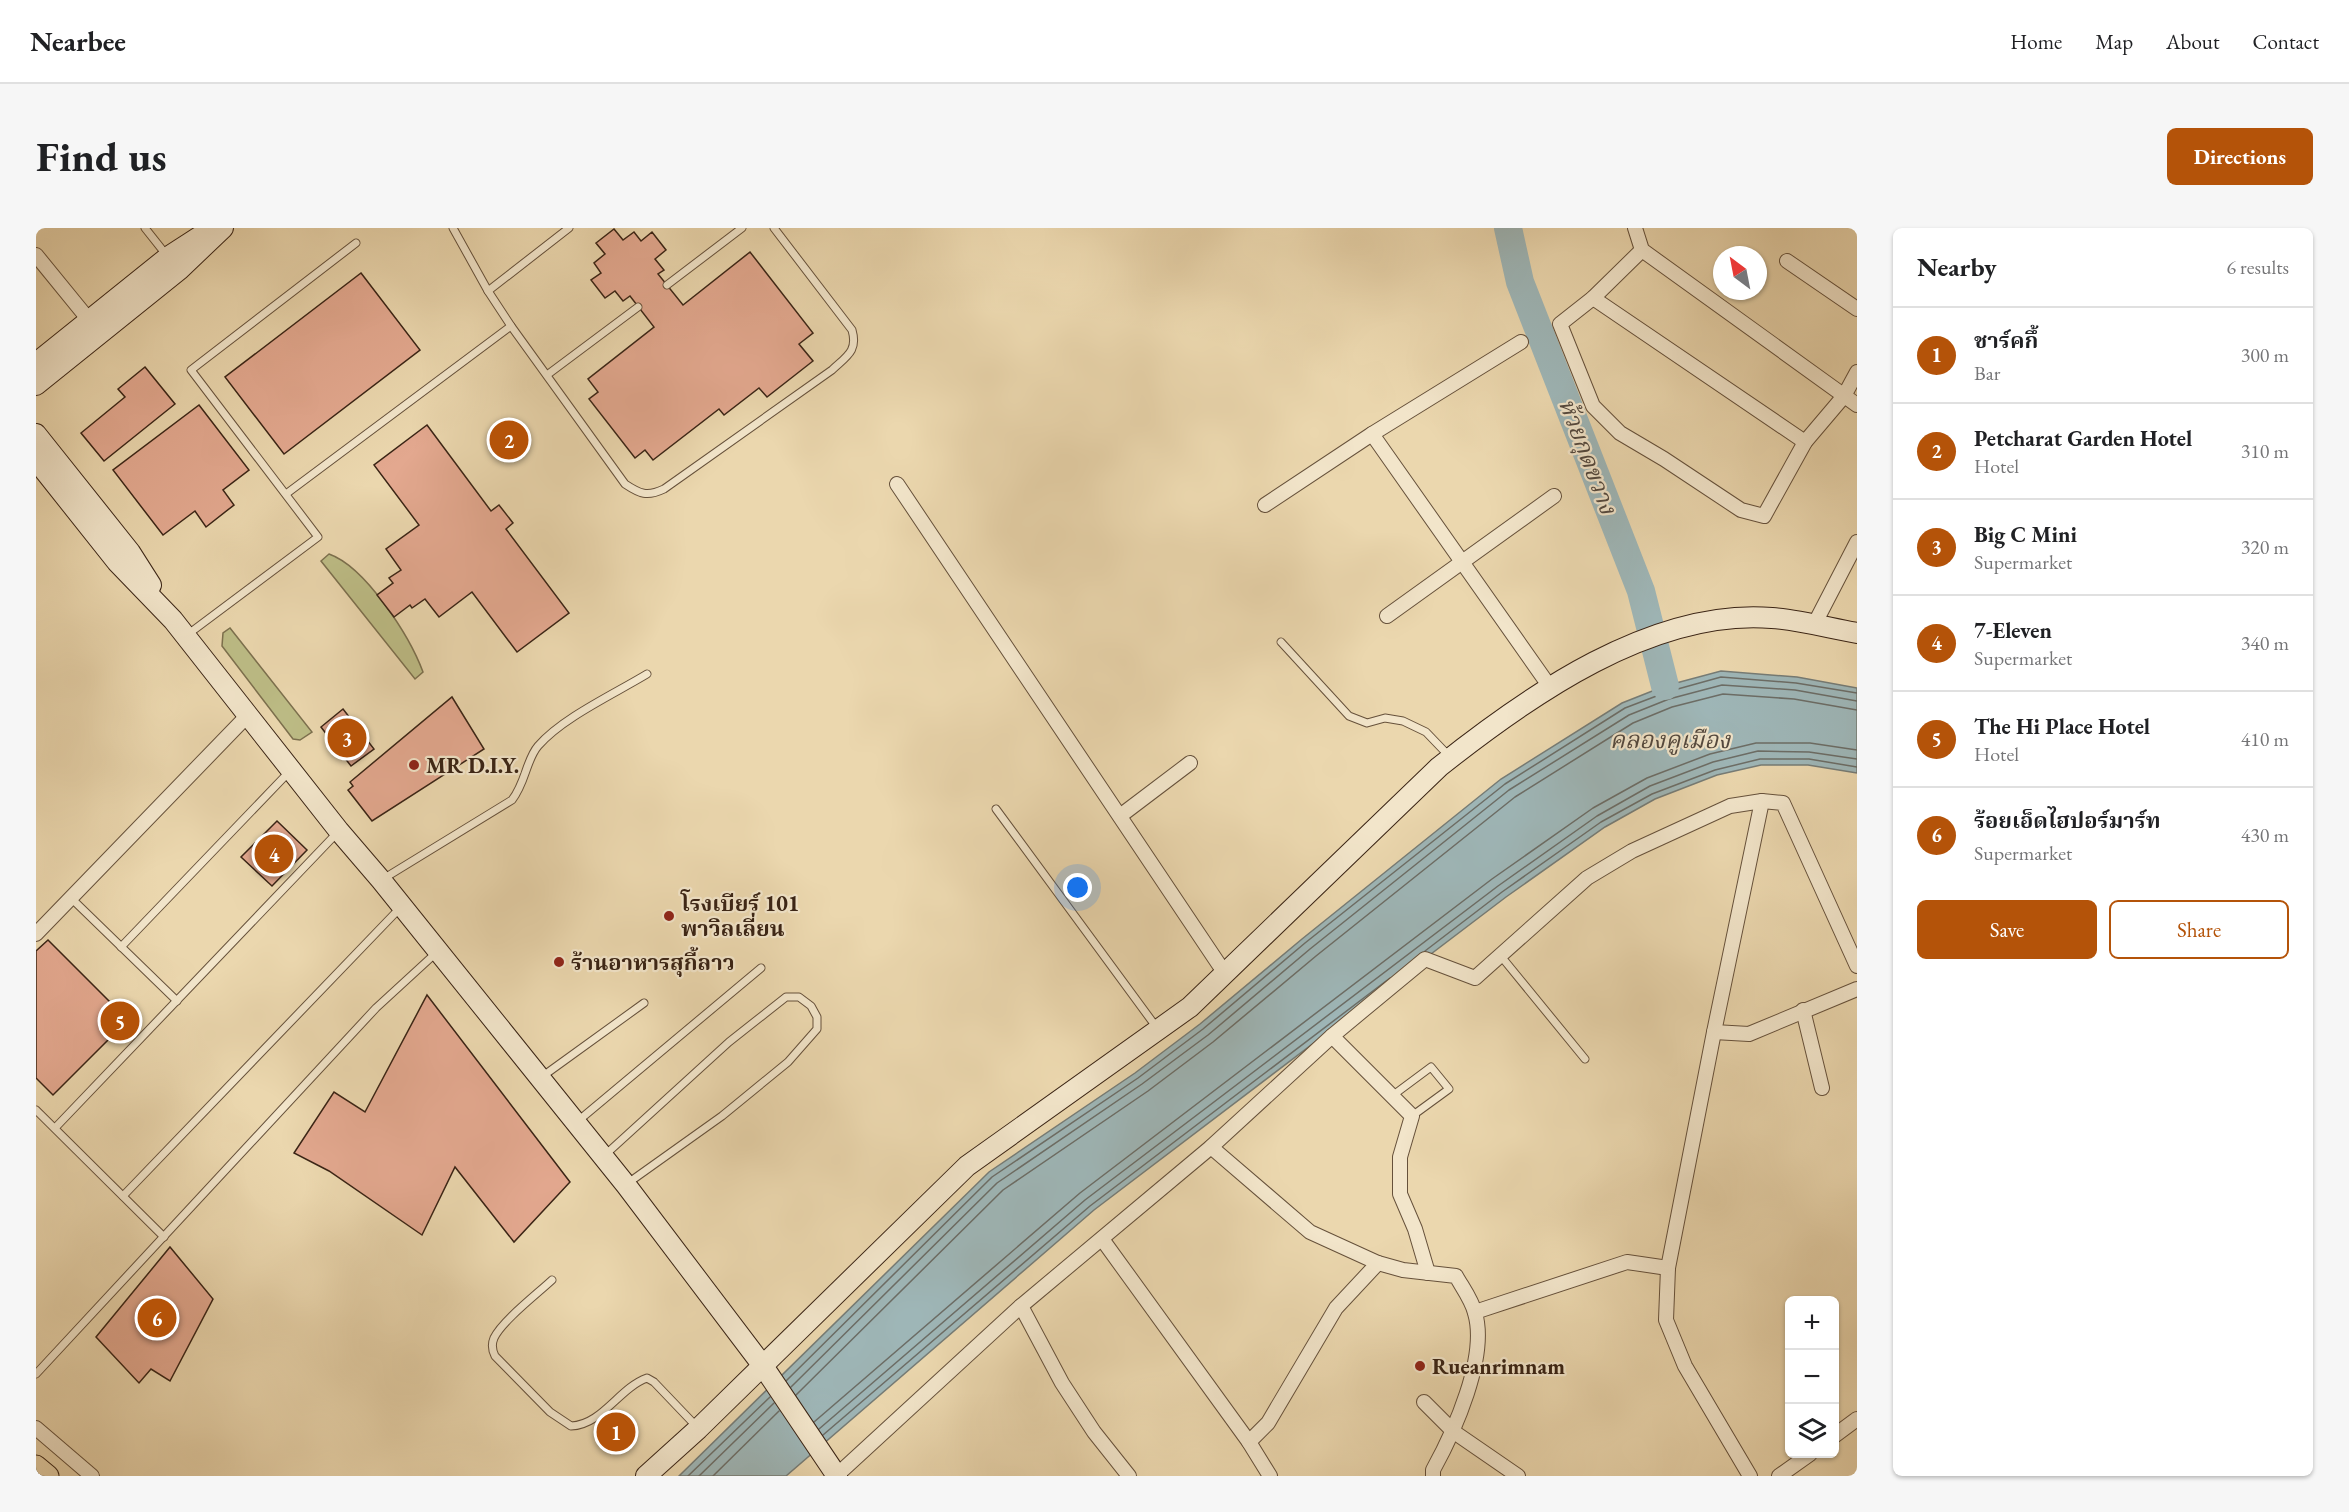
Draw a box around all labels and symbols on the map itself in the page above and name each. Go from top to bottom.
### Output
north arrow [1713,246,1767,300]
water label: ห้วยกุดขวาง [1551,394,1625,520]
pin: 2 [490,418,528,462]
pin: 3 [328,716,366,760]
water label: คลองคูเมือง [1610,724,1731,756]
place label: MR D.I.Y. [426,751,519,780]
marker: MR D.I.Y. [407,758,421,772]
pin: 4 [254,832,294,876]
your location [1063,873,1092,902]
place label: โรงเบียร์ 101 พาวิลเลี่ยน [680,889,799,943]
marker: โรงเบียร์ 101 พาวิลเลี่ยน [662,909,676,923]
place label: ร้านอาหารสุกี้ลาว [571,946,735,977]
marker: ร้านอาหารสุกี้ลาว [552,955,566,969]
pin: 5 [100,998,140,1044]
pin: 6 [138,1296,176,1340]
place label: Rueanrimnam [1432,1352,1565,1381]
marker: Rueanrimnam [1413,1359,1427,1373]
pin: 1 [596,1410,636,1454]

